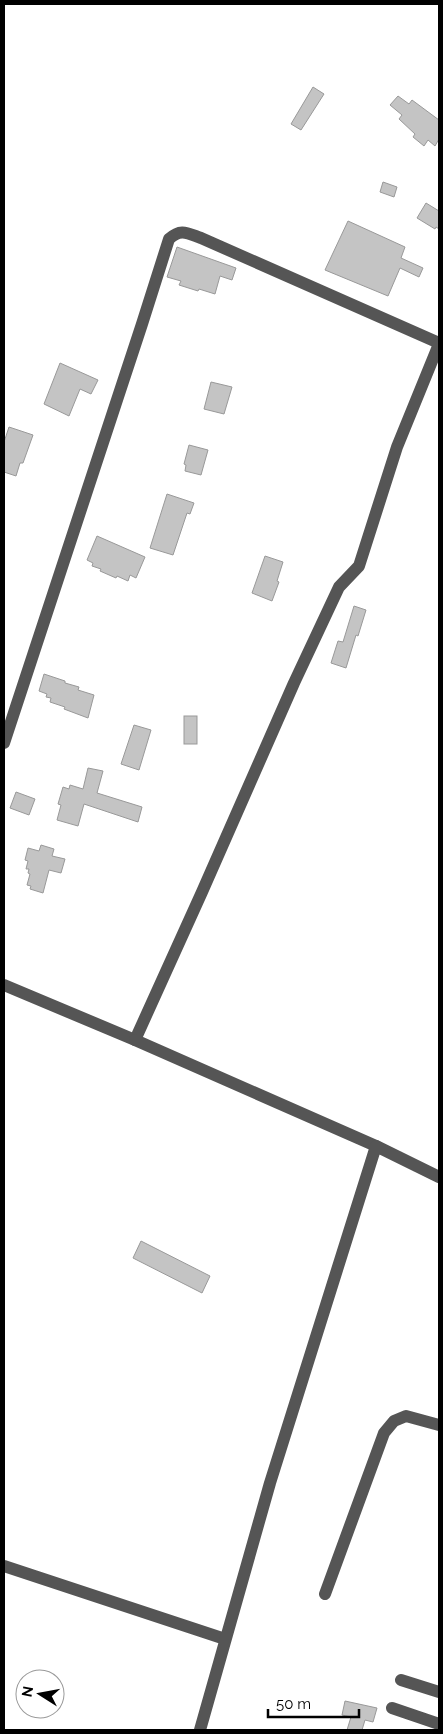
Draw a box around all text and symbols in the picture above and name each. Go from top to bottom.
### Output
north arrow [15,1669,65,1719]
text: N [18,1685,36,1698]
scale bar [268,1686,359,1718]
text: 50 m [276,1695,311,1713]

